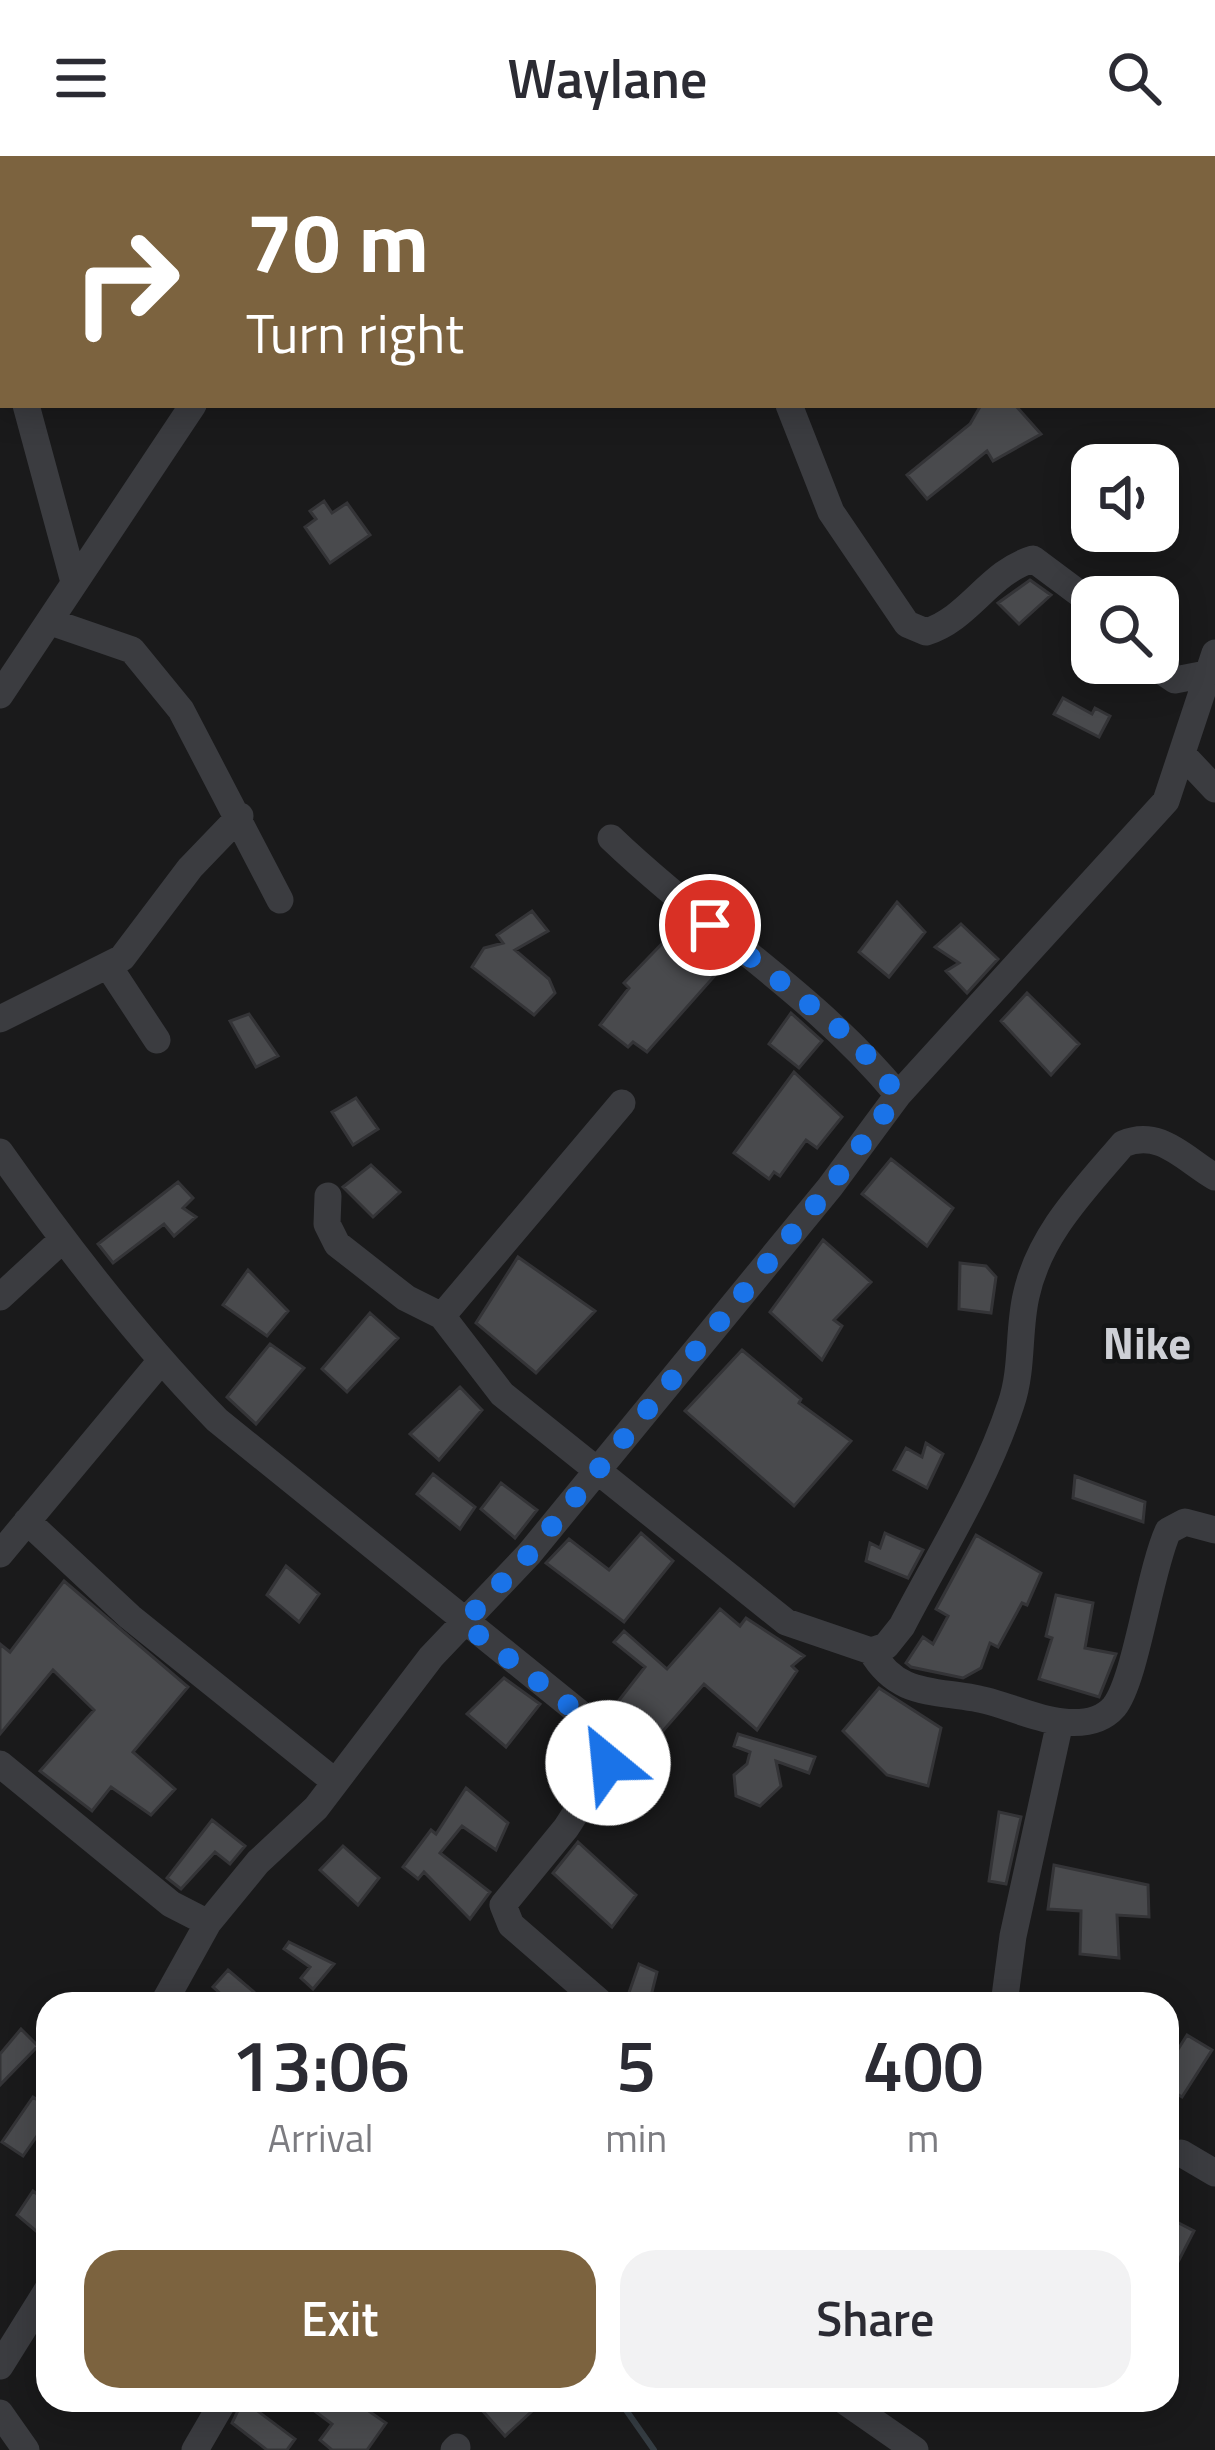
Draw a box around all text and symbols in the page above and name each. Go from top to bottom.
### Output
text: Waylane [508,37,707,119]
icon: menu [48,45,114,111]
icon: search [1101,45,1167,111]
text: 70 m [246,177,429,305]
icon: right [48,204,204,360]
text: Turn right [246,292,464,374]
map controls [1071,444,1179,684]
button: sound [1071,444,1179,552]
button: search [1071,576,1179,684]
pin [659,874,761,976]
icon: arrive [677,892,743,958]
district label: Nike [1103,1308,1191,1376]
position arrow [545,1700,671,1826]
text: 13:06 [231,2009,410,2119]
text: 5 [616,2009,656,2119]
text: 400 [863,2009,984,2119]
text: Arrival [268,2108,374,2167]
text: min [605,2108,667,2167]
text: m [907,2108,939,2167]
button: Exit [84,2250,596,2388]
button: Share [620,2250,1131,2388]

